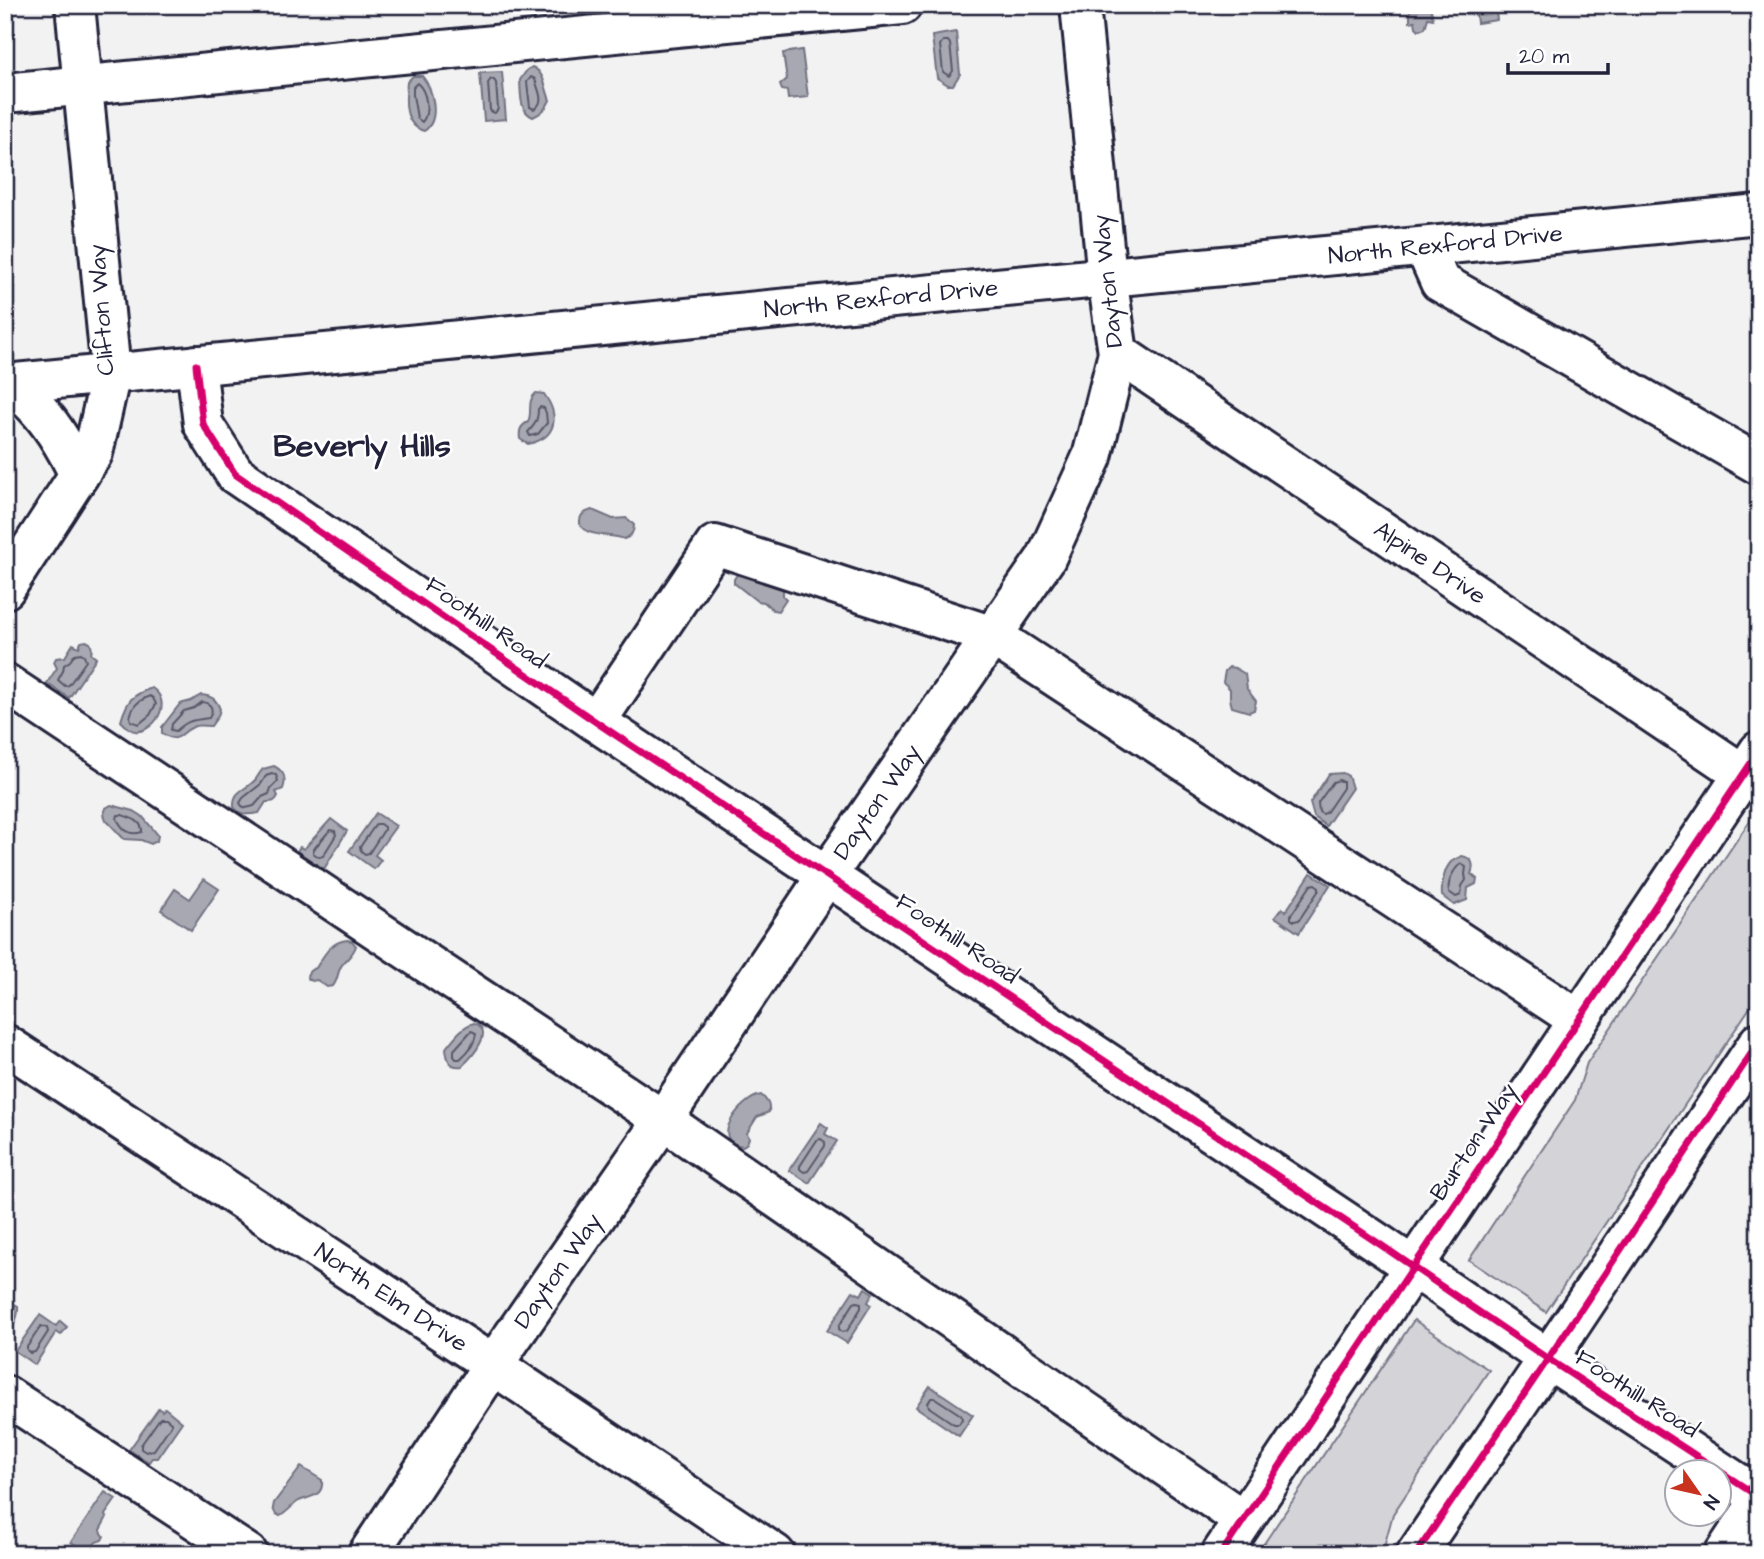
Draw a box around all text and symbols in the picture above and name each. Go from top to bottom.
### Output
scale bar [1508,32,1608,76]
text: 20 m [1519,42,1570,71]
street label: Dayton Way [1084,213,1133,349]
street label: North Rexford Drive [1327,217,1564,273]
street label: Clifton Way [80,243,125,377]
street label: North Rexford Drive [762,271,1000,327]
district label: Beverly Hills [273,424,451,470]
street label: Alpine Drive [1367,513,1493,613]
street label: Foothill Road [418,569,554,677]
street label: Dayton Way [825,738,930,867]
street label: Foothill Road [889,885,1025,993]
street label: Burton Way [1422,1076,1527,1208]
street label: Dayton Way [506,1206,611,1336]
street label: North Elm Drive [308,1235,474,1361]
street label: Foothill Road [1569,1341,1705,1447]
north arrow [1662,1458,1732,1528]
text: N [1696,1489,1725,1514]

